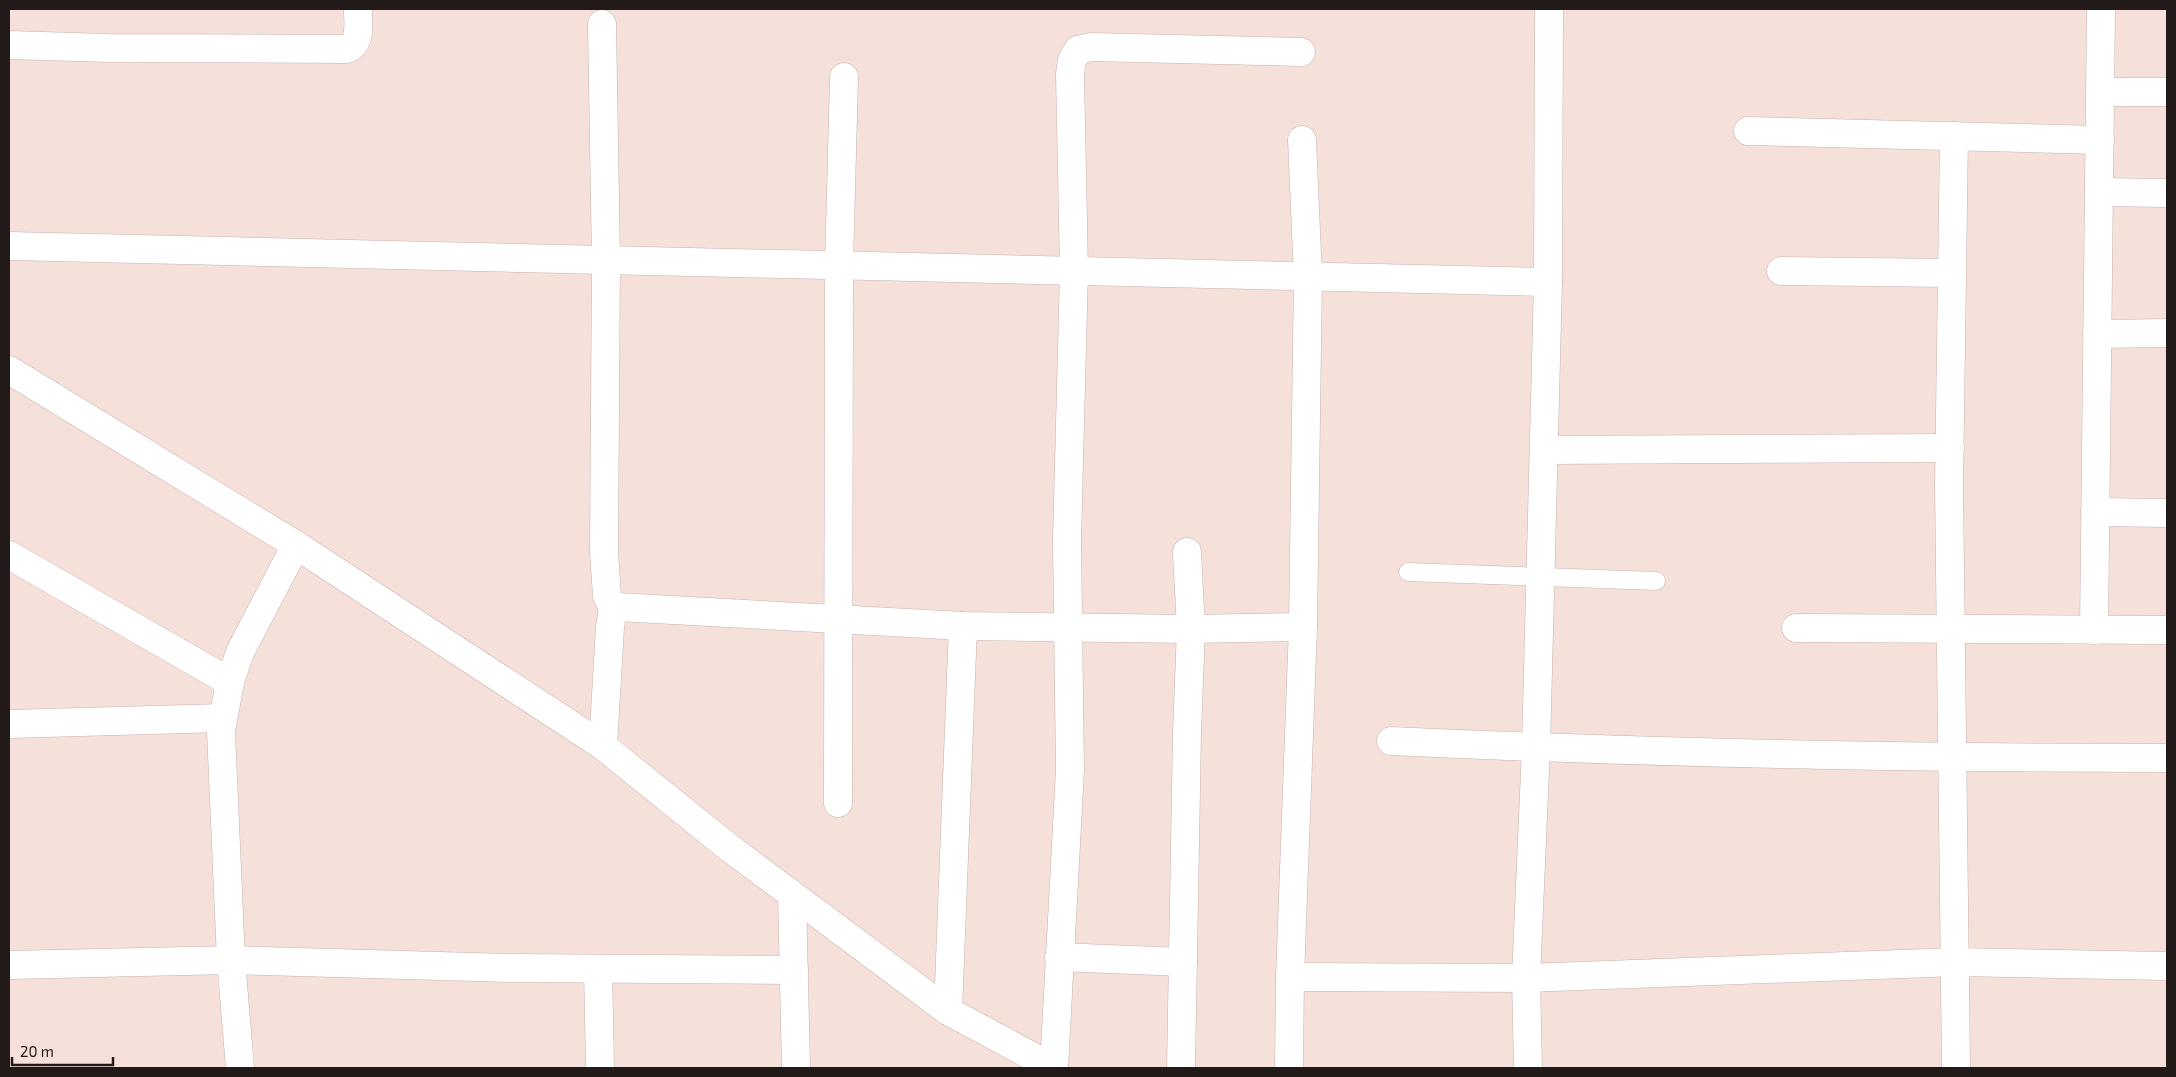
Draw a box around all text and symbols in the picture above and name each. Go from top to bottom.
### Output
scale bar [12,1034,114,1066]
text: 20 m [20,1042,54,1060]

